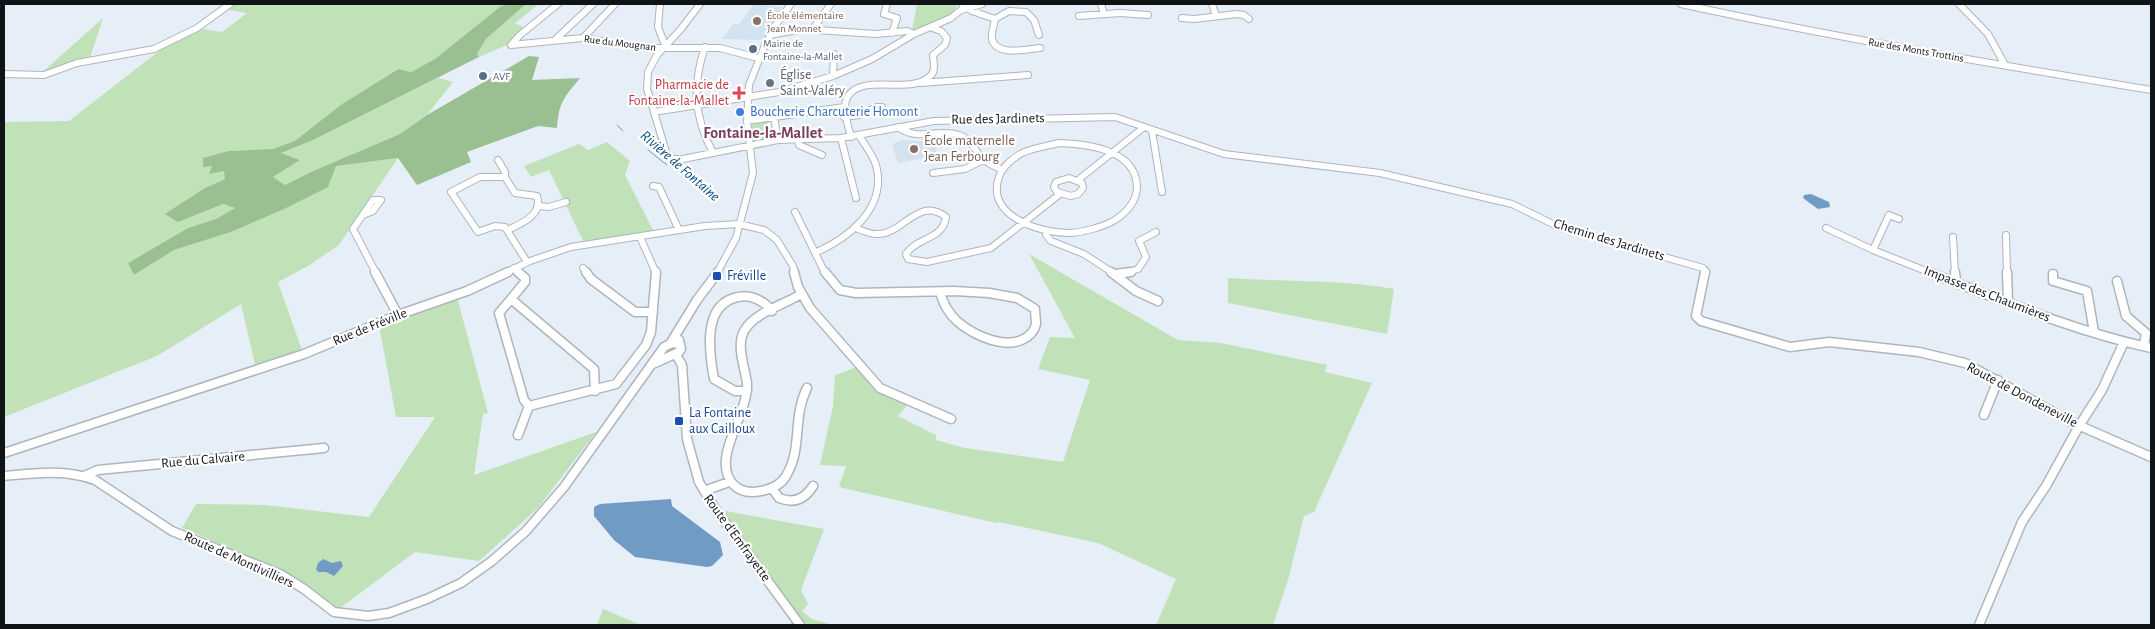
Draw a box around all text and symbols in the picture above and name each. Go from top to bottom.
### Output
place label: École élémentaire Jean Monnet [767,9,844,34]
marker: École élémentaire Jean Monnet [751,15,763,27]
street label: Rue du Mougnan [583,33,657,53]
street label: Rue des Monts Trottins [1867,36,1965,64]
place label: Mairie de Fontaine-la-Mallet [763,38,843,62]
marker: Mairie de Fontaine-la-Mallet [747,43,759,55]
place label: Église Saint-Valéry [780,65,845,98]
marker: AVF [477,70,489,82]
place label: AVF [493,71,510,82]
marker: Église Saint-Valéry [764,77,776,89]
place label: Pharmacie de Fontaine-la-Mallet [628,78,730,108]
marker: Pharmacie de Fontaine-la-Mallet [733,87,745,99]
place label: Boucherie Charcuterie Homont [750,105,919,119]
marker: Boucherie Charcuterie Homont [734,106,746,118]
street label: Rue des Jardinets [951,111,1045,127]
district label: Fontaine-la-Mallet [703,125,823,141]
water label: Rivière de Fontaine [637,128,723,205]
place label: École maternelle Jean Ferbourg [924,131,1015,164]
marker: École maternelle Jean Ferbourg [908,143,920,155]
street label: Chemin des Jardinets [1552,216,1666,264]
street label: Impasse des Chaumières [1922,263,2052,325]
place label: Fréville [727,269,766,283]
marker: Fréville [711,270,723,282]
street label: Rue de Fréville [331,306,409,348]
street label: Route de Dondeneville [1964,360,2080,430]
place label: La Fontaine aux Cailloux [689,406,755,436]
marker: La Fontaine aux Cailloux [673,415,685,427]
street label: Rue du Calvaire [161,449,245,471]
street label: Route d'Emfrayette [701,492,773,584]
street label: Route de Montivilliers [182,529,296,591]

